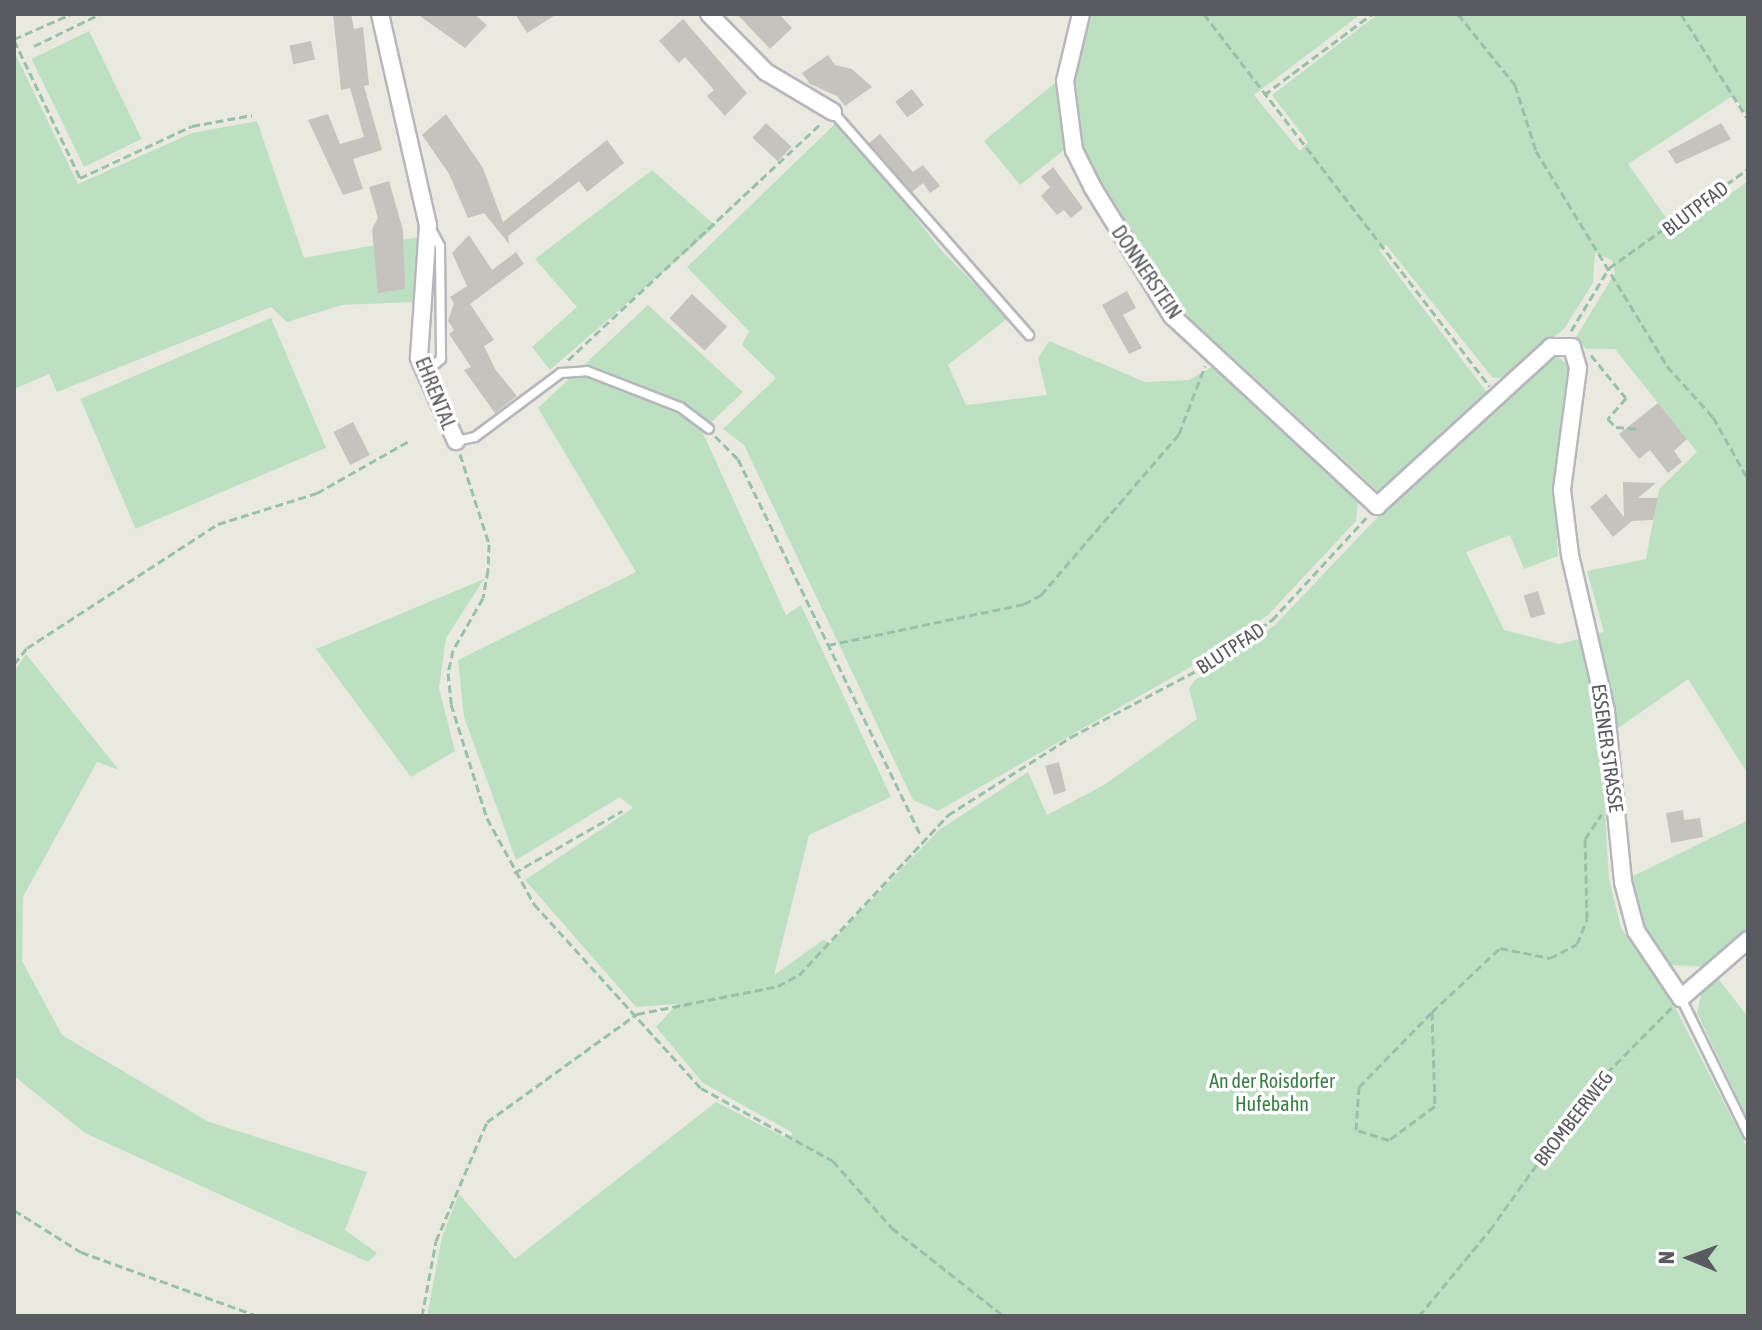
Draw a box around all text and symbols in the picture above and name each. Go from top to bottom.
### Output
street label: BLUTPFAD [1657,175,1733,241]
street label: DONNERSTEIN [1107,221,1187,323]
street label: EHRENTAL [411,353,461,433]
street label: BLUTPFAD [1191,617,1269,679]
street label: ESSENER STRASSE [1587,682,1629,814]
street label: BROMBEERWEG [1528,1066,1618,1170]
park label: An der Roisdorfer Hufebahn [1209,1068,1335,1115]
north arrow [1650,1218,1730,1298]
text: N [1653,1251,1679,1264]

